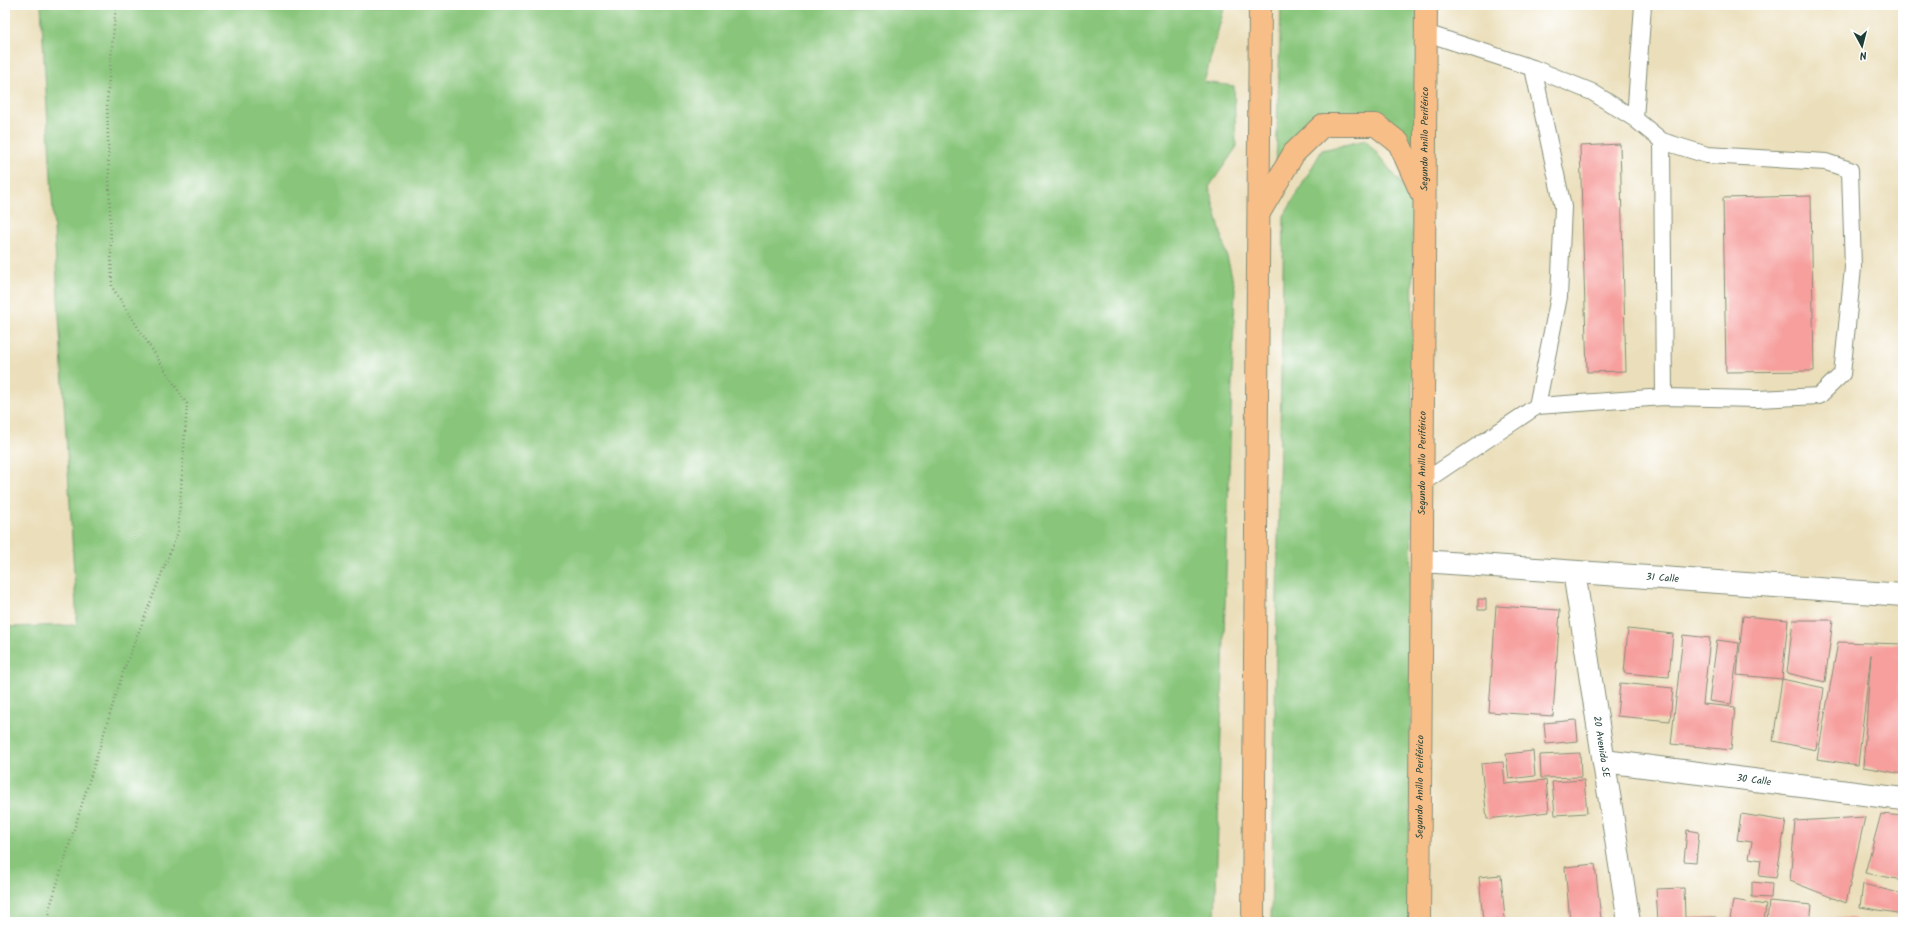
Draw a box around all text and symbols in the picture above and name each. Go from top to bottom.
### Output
north arrow [1842,26,1882,66]
text: N [1859,46,1868,64]
street label: Segundo Anillo Periférico [1417,86,1433,191]
street label: Segundo Anillo Periférico [1414,410,1431,515]
street label: 31 Calle [1645,569,1680,587]
street label: 20 Avenida SE [1589,715,1614,780]
street label: Segundo Anillo Periférico [1412,734,1428,839]
street label: 30 Calle [1736,770,1773,790]

